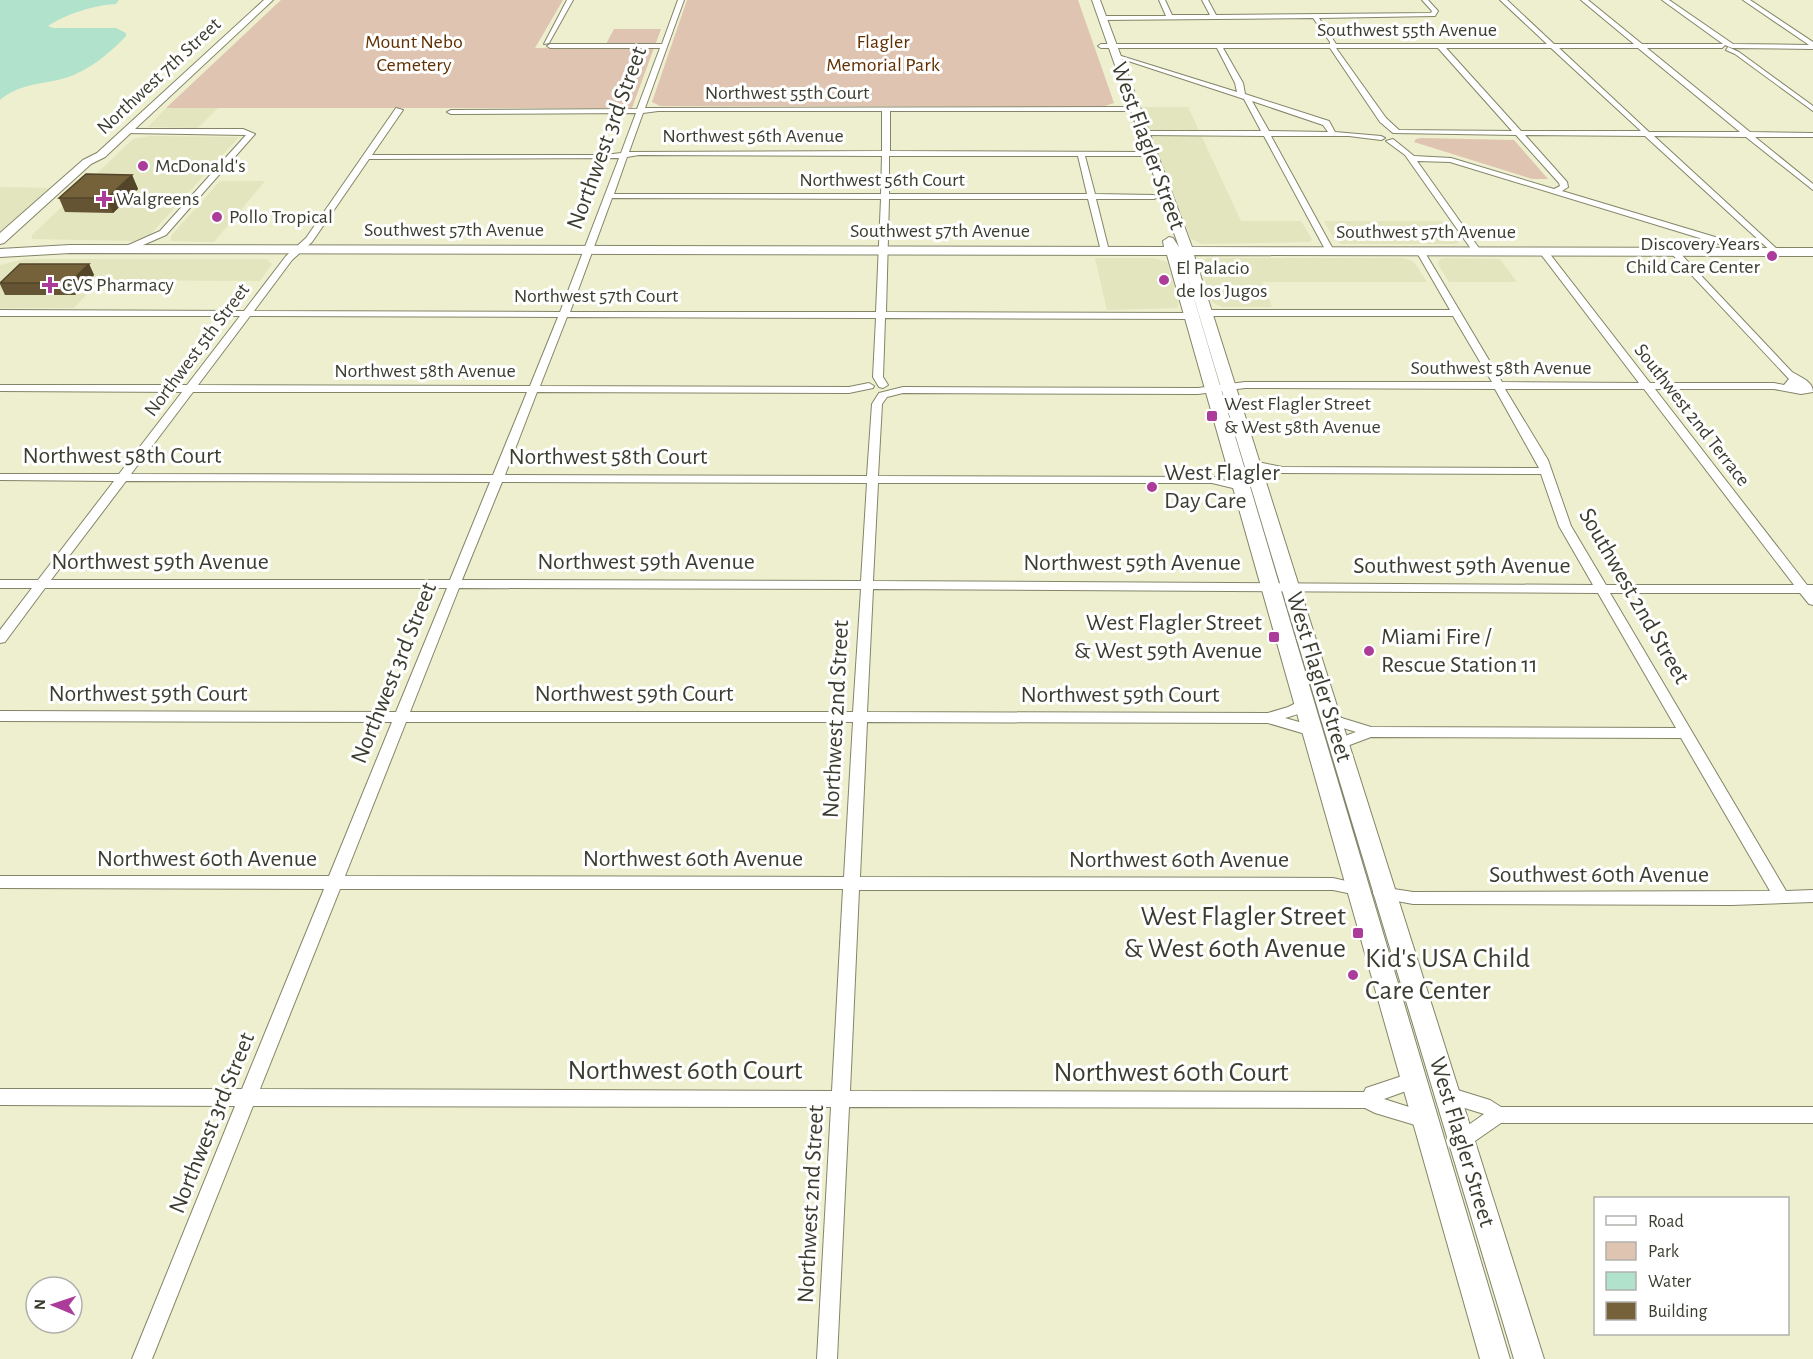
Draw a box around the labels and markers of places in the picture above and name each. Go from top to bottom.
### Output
place label: McDonald's [155,156,246,176]
marker: McDonald's [136,159,150,173]
place label: Walgreens [116,189,199,209]
marker: Walgreens [97,192,111,206]
place label: Pollo Tropical [229,207,333,227]
marker: Pollo Tropical [210,210,224,224]
place label: Discovery Years Child Care Center [1626,234,1761,277]
marker: Discovery Years Child Care Center [1765,249,1779,263]
place label: El Palacio de los Jugos [1176,258,1268,301]
marker: El Palacio de los Jugos [1157,273,1171,287]
place label: CVS Pharmacy [62,275,174,295]
marker: CVS Pharmacy [43,278,57,292]
place label: West Flagler Street & West 58th Avenue [1224,394,1381,437]
marker: West Flagler Street & West 58th Avenue [1205,409,1219,423]
place label: West Flagler Day Care [1164,461,1280,513]
marker: West Flagler Day Care [1145,480,1159,494]
place label: West Flagler Street & West 59th Avenue [1074,611,1262,663]
place label: Miami Fire / Rescue Station 11 [1381,625,1538,677]
marker: West Flagler Street & West 59th Avenue [1267,630,1281,644]
marker: Miami Fire / Rescue Station 11 [1362,644,1376,658]
place label: West Flagler Street & West 60th Avenue [1124,903,1346,963]
marker: West Flagler Street & West 60th Avenue [1351,926,1365,940]
place label: Kid's USA Child Care Center [1365,945,1530,1005]
marker: Kid's USA Child Care Center [1346,968,1360,982]

